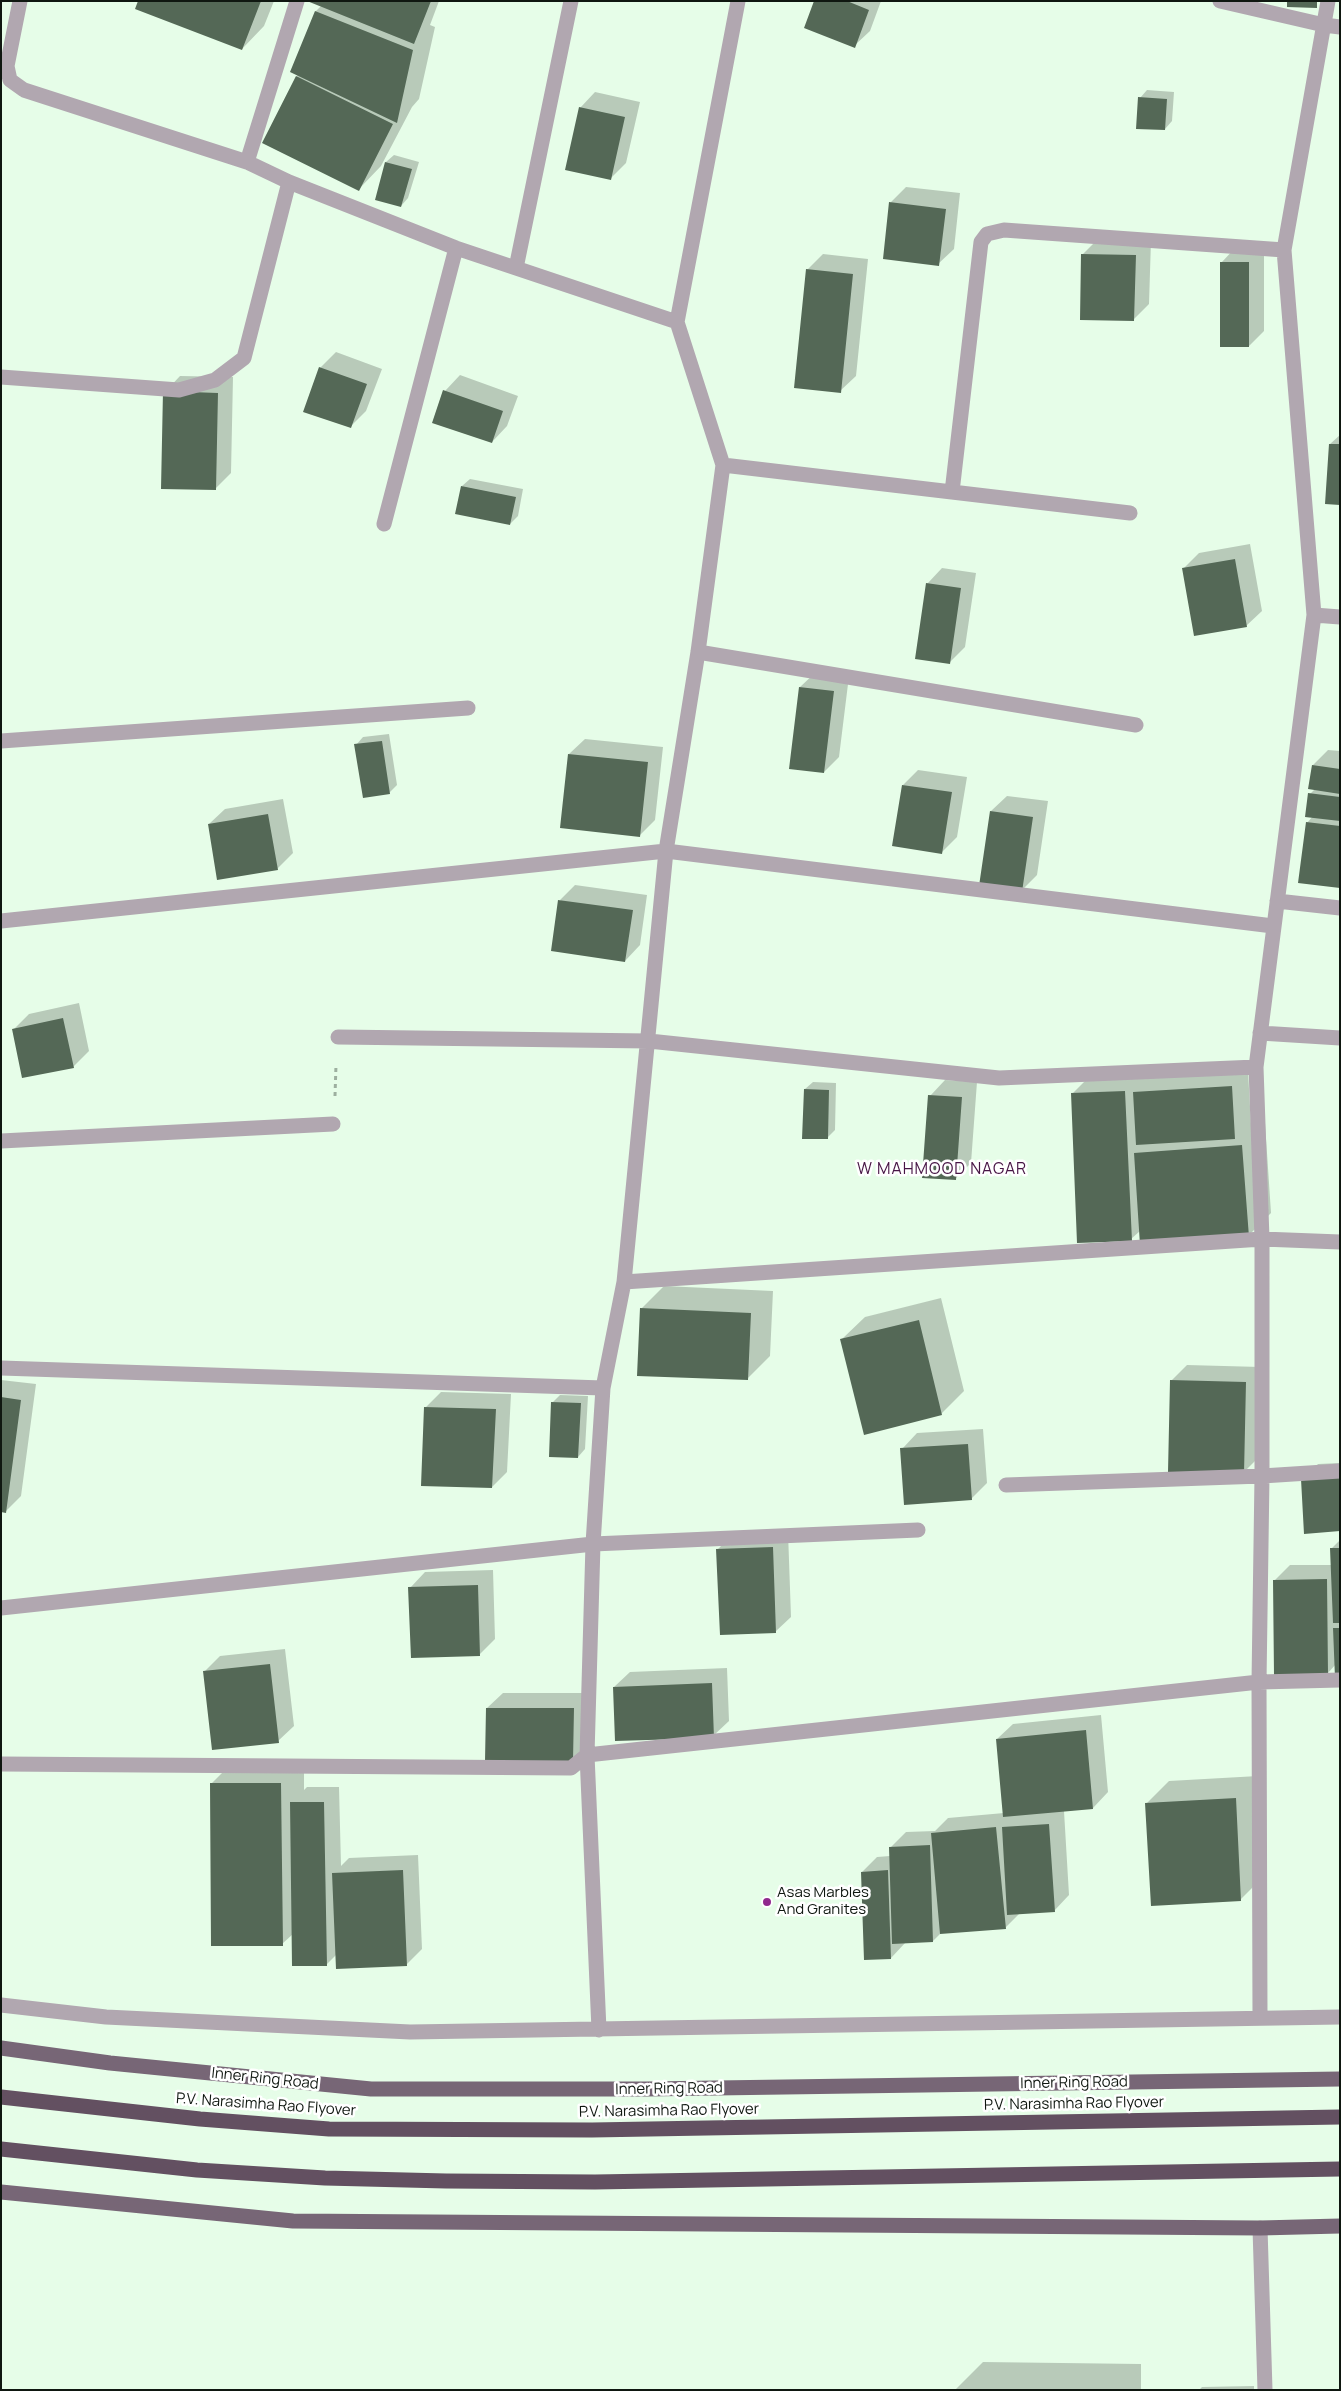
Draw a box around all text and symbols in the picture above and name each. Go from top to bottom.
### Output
district label: W MAHMOOD NAGAR [855,1160,1029,1180]
place label: Asas Marbles And Granites [777,1884,869,1919]
marker: Asas Marbles And Granites [761,1896,773,1908]
street label: Inner Ring Road [210,2064,320,2094]
street label: Inner Ring Road [1020,2073,1128,2093]
street label: Inner Ring Road [615,2079,723,2099]
street label: P.V. Narasimha Rao Flyover [175,2090,357,2120]
street label: P.V. Narasimha Rao Flyover [984,2093,1164,2115]
street label: P.V. Narasimha Rao Flyover [579,2100,759,2122]

